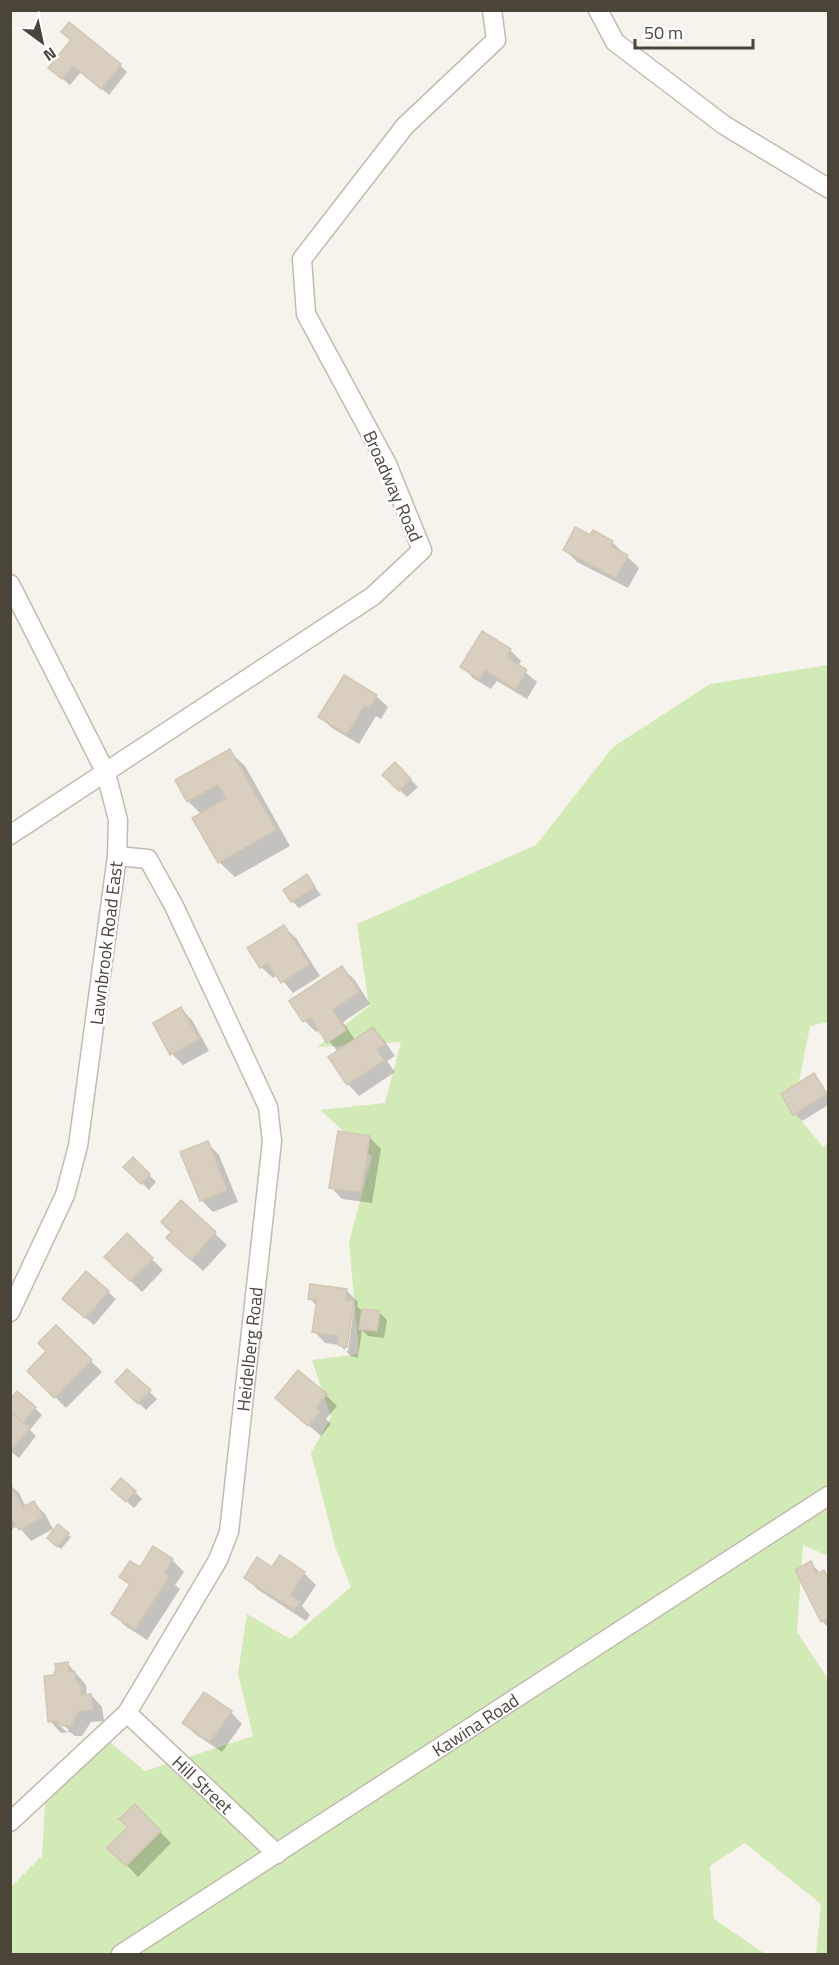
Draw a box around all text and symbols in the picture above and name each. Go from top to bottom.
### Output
north arrow [12,12,72,72]
scale bar [635,12,754,50]
text: 50 m [644,19,683,46]
text: N [39,41,61,68]
street label: Broadway Road [356,426,430,546]
street label: Lawnbrook Road East [83,859,130,1026]
street label: Heidelberg Road [229,1286,269,1413]
street label: Kawina Road [426,1686,524,1763]
street label: Hill Street [166,1749,240,1820]

